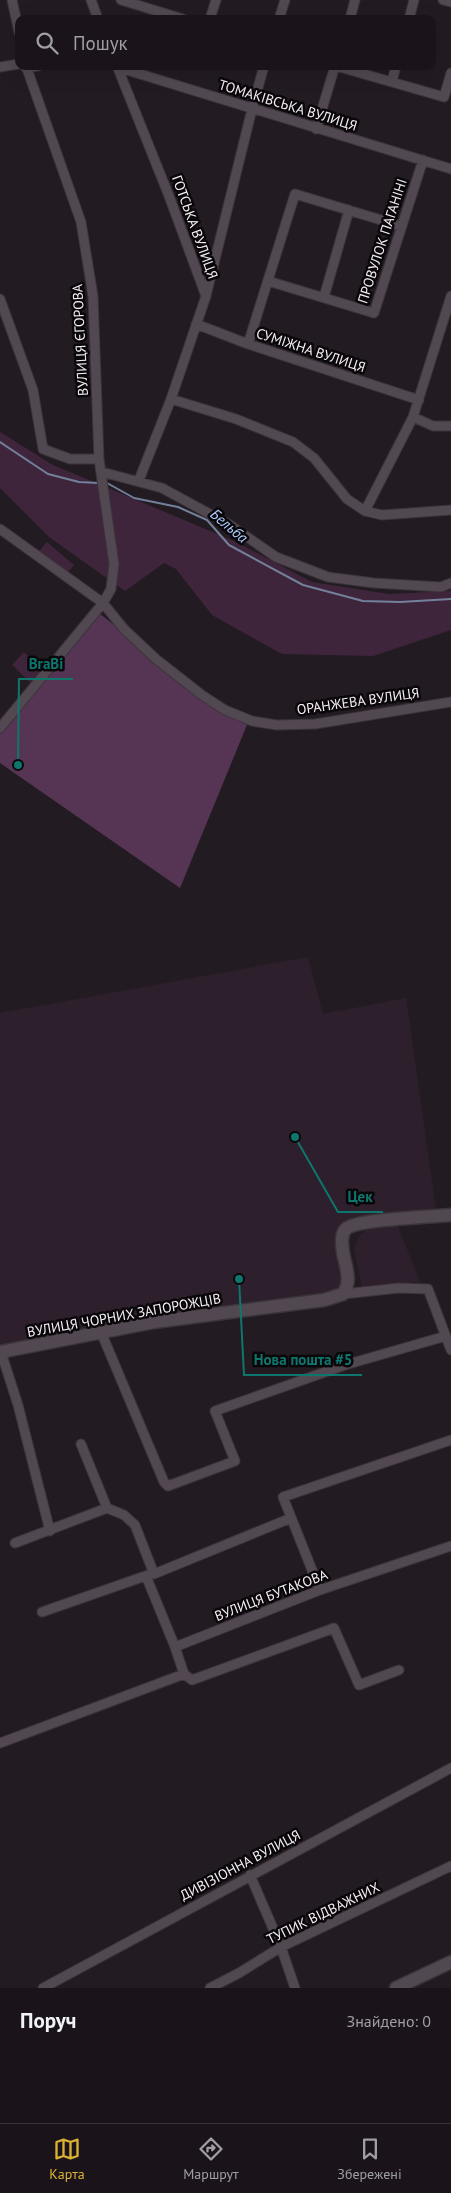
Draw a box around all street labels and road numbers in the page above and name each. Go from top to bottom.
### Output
street label: ТОМАКІВСЬКА ВУЛИЦЯ [217,75,359,135]
street label: ГОТСЬКА ВУЛИЦЯ [168,173,222,281]
street label: ПРОВУЛОК ПАГАНІНІ [353,176,411,306]
street label: ВУЛИЦЯ ЄГОРОВА [68,283,92,397]
street label: СУМІЖНА ВУЛИЦЯ [254,324,368,376]
street label: ОРАНЖЕВА ВУЛИЦЯ [295,683,421,719]
street label: ВУЛИЦЯ ЧОРНИХ ЗАПОРОЖЦІВ [26,1289,222,1341]
street label: ВУЛИЦЯ БУТАКОВА [212,1565,331,1625]
street label: ДИВІЗІОННА ВУЛИЦЯ [177,1826,303,1904]
street label: ТУПИК ВІДВАЖНИХ [264,1878,383,1948]

